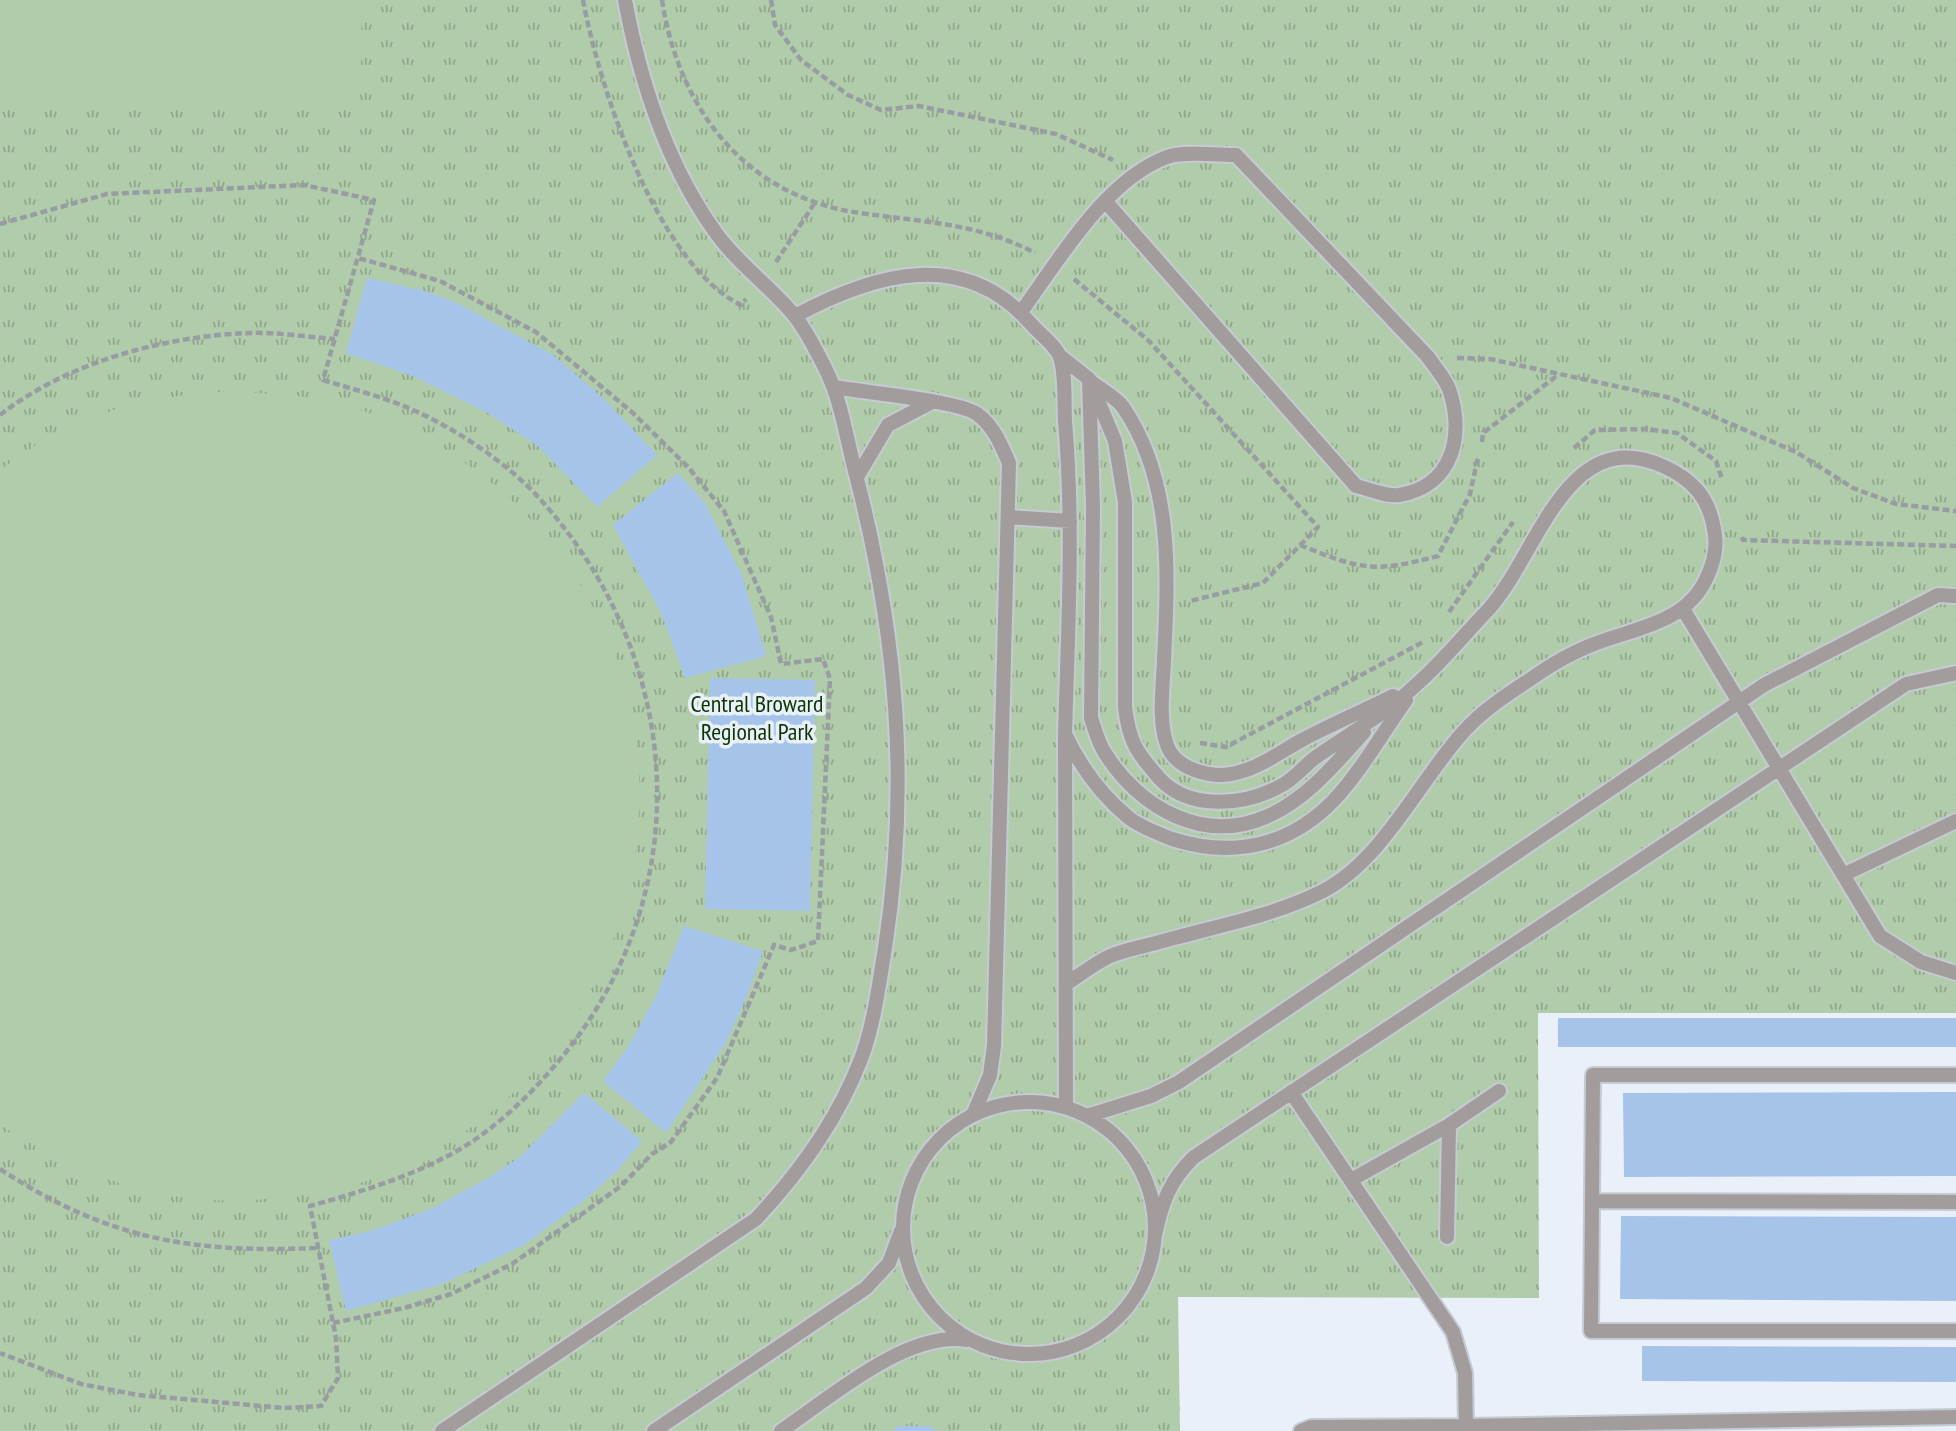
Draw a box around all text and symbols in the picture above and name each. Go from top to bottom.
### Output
park label: Central Broward Regional Park [691,688,823,747]

